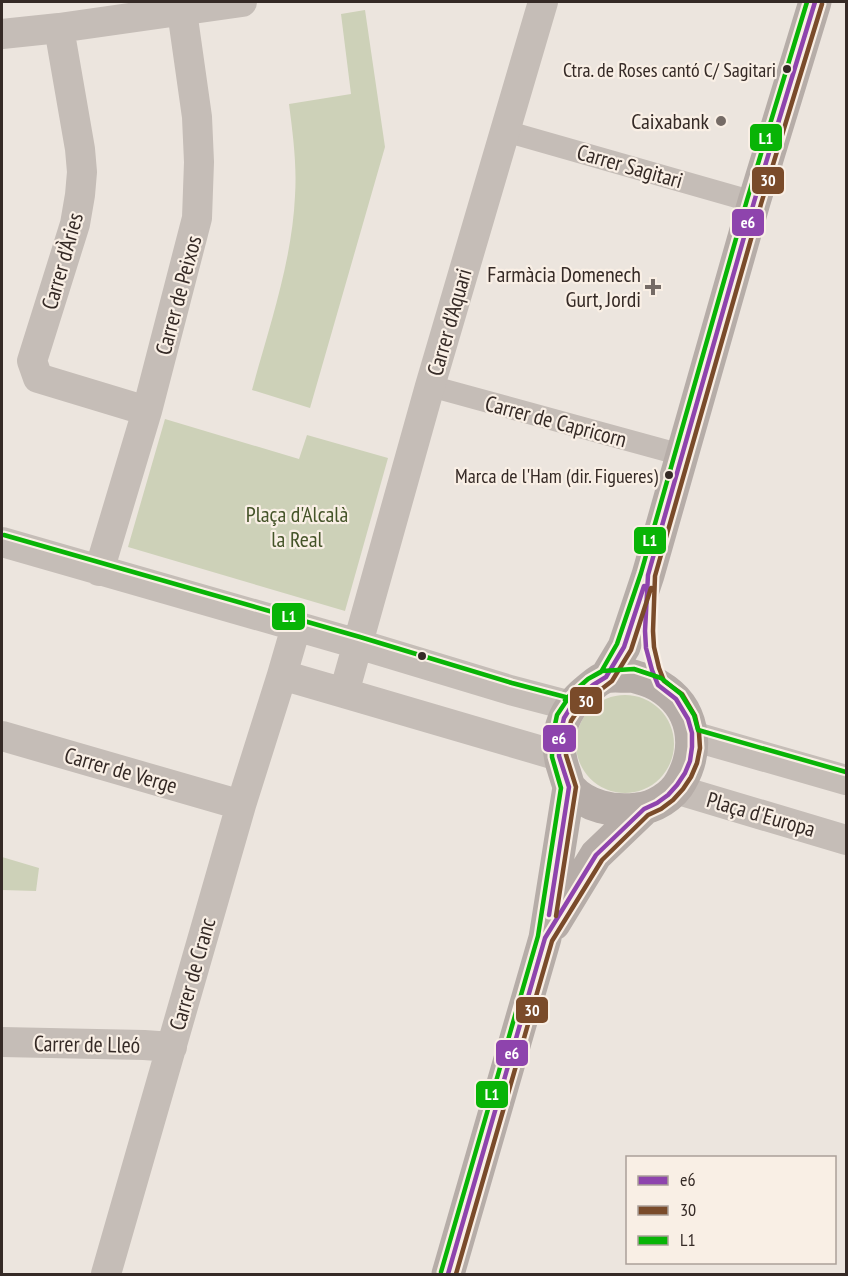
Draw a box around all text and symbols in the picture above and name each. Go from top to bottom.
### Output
place label: Ctra. de Roses cantó C/ Sagitari [563,57,776,83]
marker: Ctra. de Roses cantó C/ Sagitari [781,63,793,75]
place label: Caixabank [631,107,709,135]
marker: Caixabank [714,114,728,128]
line badge: L1 [749,123,783,152]
text: L1 [759,128,773,148]
street label: Carrer Sagitari [574,138,686,194]
line badge: 30 [751,166,785,195]
text: 30 [760,170,776,190]
line badge: e6 [731,208,765,237]
street label: Carrer d'Àries [35,209,89,313]
text: e6 [741,212,756,232]
street label: Carrer de Peixos [149,232,207,358]
place label: Farmàcia Domenech Gurt, Jordi [487,260,641,313]
street label: Carrer d'Aquari [420,265,478,379]
marker: Farmàcia Domenech Gurt, Jordi [646,280,660,294]
street label: Carrer de Capricorn [482,389,630,453]
place label: Marca de l'Ham (dir. Figueres) [455,463,658,489]
marker: Marca de l'Ham (dir. Figueres) [663,469,675,481]
park label: Plaça d'Alcalà la Real [246,500,348,553]
line badge: L1 [633,526,667,555]
text: L1 [643,530,657,550]
line badge: L1 [271,602,306,631]
text: L1 [282,606,296,626]
unlabelled marker [416,650,428,662]
line badge: 30 [569,686,603,715]
text: 30 [578,691,594,711]
line badge: e6 [542,724,577,753]
text: e6 [552,728,567,748]
street label: Carrer de Verge [61,741,181,799]
street label: Plaça d'Europa [704,785,818,843]
street label: Carrer de Cranc [163,914,221,1034]
line badge: 30 [515,996,549,1024]
text: 30 [524,1000,540,1020]
street label: Carrer de Lleó [34,1029,140,1059]
line badge: e6 [495,1039,529,1067]
text: e6 [505,1043,520,1063]
line badge: L1 [475,1080,509,1109]
text: L1 [485,1084,499,1104]
legend [626,1156,836,1264]
text: e6 [680,1168,696,1191]
text: 30 [680,1198,696,1221]
text: L1 [680,1228,696,1251]

